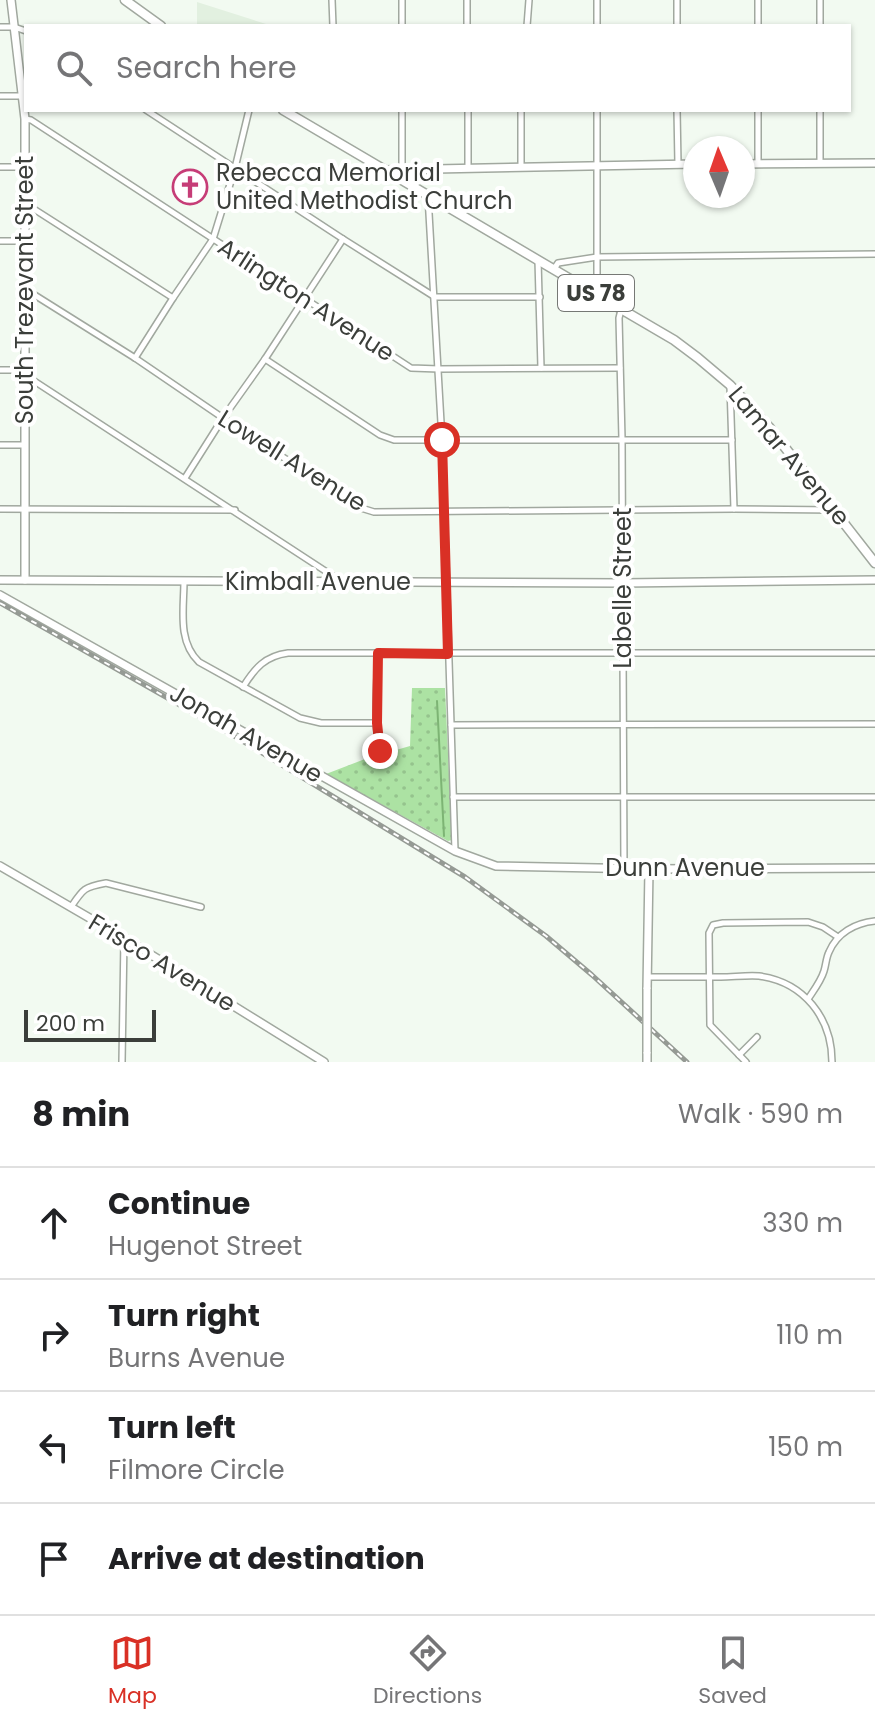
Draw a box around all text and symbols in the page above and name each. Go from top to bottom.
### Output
search box [24,24,851,112]
icon: search [52,46,96,90]
text: Search here [116,46,297,89]
north arrow [683,136,755,208]
street label: South Trezevant Street [8,156,41,424]
place label: Rebecca Memorial United Methodist Church [216,156,513,217]
church icon: Rebecca Memorial United Methodist Church [171,168,209,206]
street label: Arlington Avenue [212,230,401,369]
road number: US 78 [558,275,634,311]
street label: Lamar Avenue [721,379,858,533]
street label: Lowell Avenue [212,402,373,519]
route start [424,422,460,458]
street label: Labelle Street [606,507,639,669]
street label: Kimball Avenue [225,565,411,598]
street label: Jonah Avenue [164,676,329,791]
route end [362,733,398,769]
street label: Dunn Avenue [605,851,765,884]
street label: Frisco Avenue [83,906,242,1019]
scale bar [24,1006,156,1042]
text: 200 m [36,1008,105,1039]
text: 8 min [32,1090,130,1138]
text: Walk · 590 m [678,1096,843,1132]
text: Continue [108,1182,250,1225]
icon: ahead [32,1201,76,1245]
text: 330 m [762,1205,843,1241]
text: Hugenot Street [108,1228,302,1264]
text: Turn right [108,1294,260,1337]
icon: right [32,1313,76,1357]
text: 110 m [776,1317,843,1353]
text: Burns Avenue [108,1340,285,1376]
text: Turn left [108,1406,236,1449]
icon: left [32,1425,76,1469]
text: 150 m [768,1429,843,1465]
text: Filmore Circle [108,1452,285,1488]
icon: arrive [32,1537,76,1581]
text: Arrive at destination [108,1537,425,1580]
tab: Map [108,1631,157,1712]
tab: Directions [373,1631,482,1712]
tab: Saved [698,1631,767,1712]

